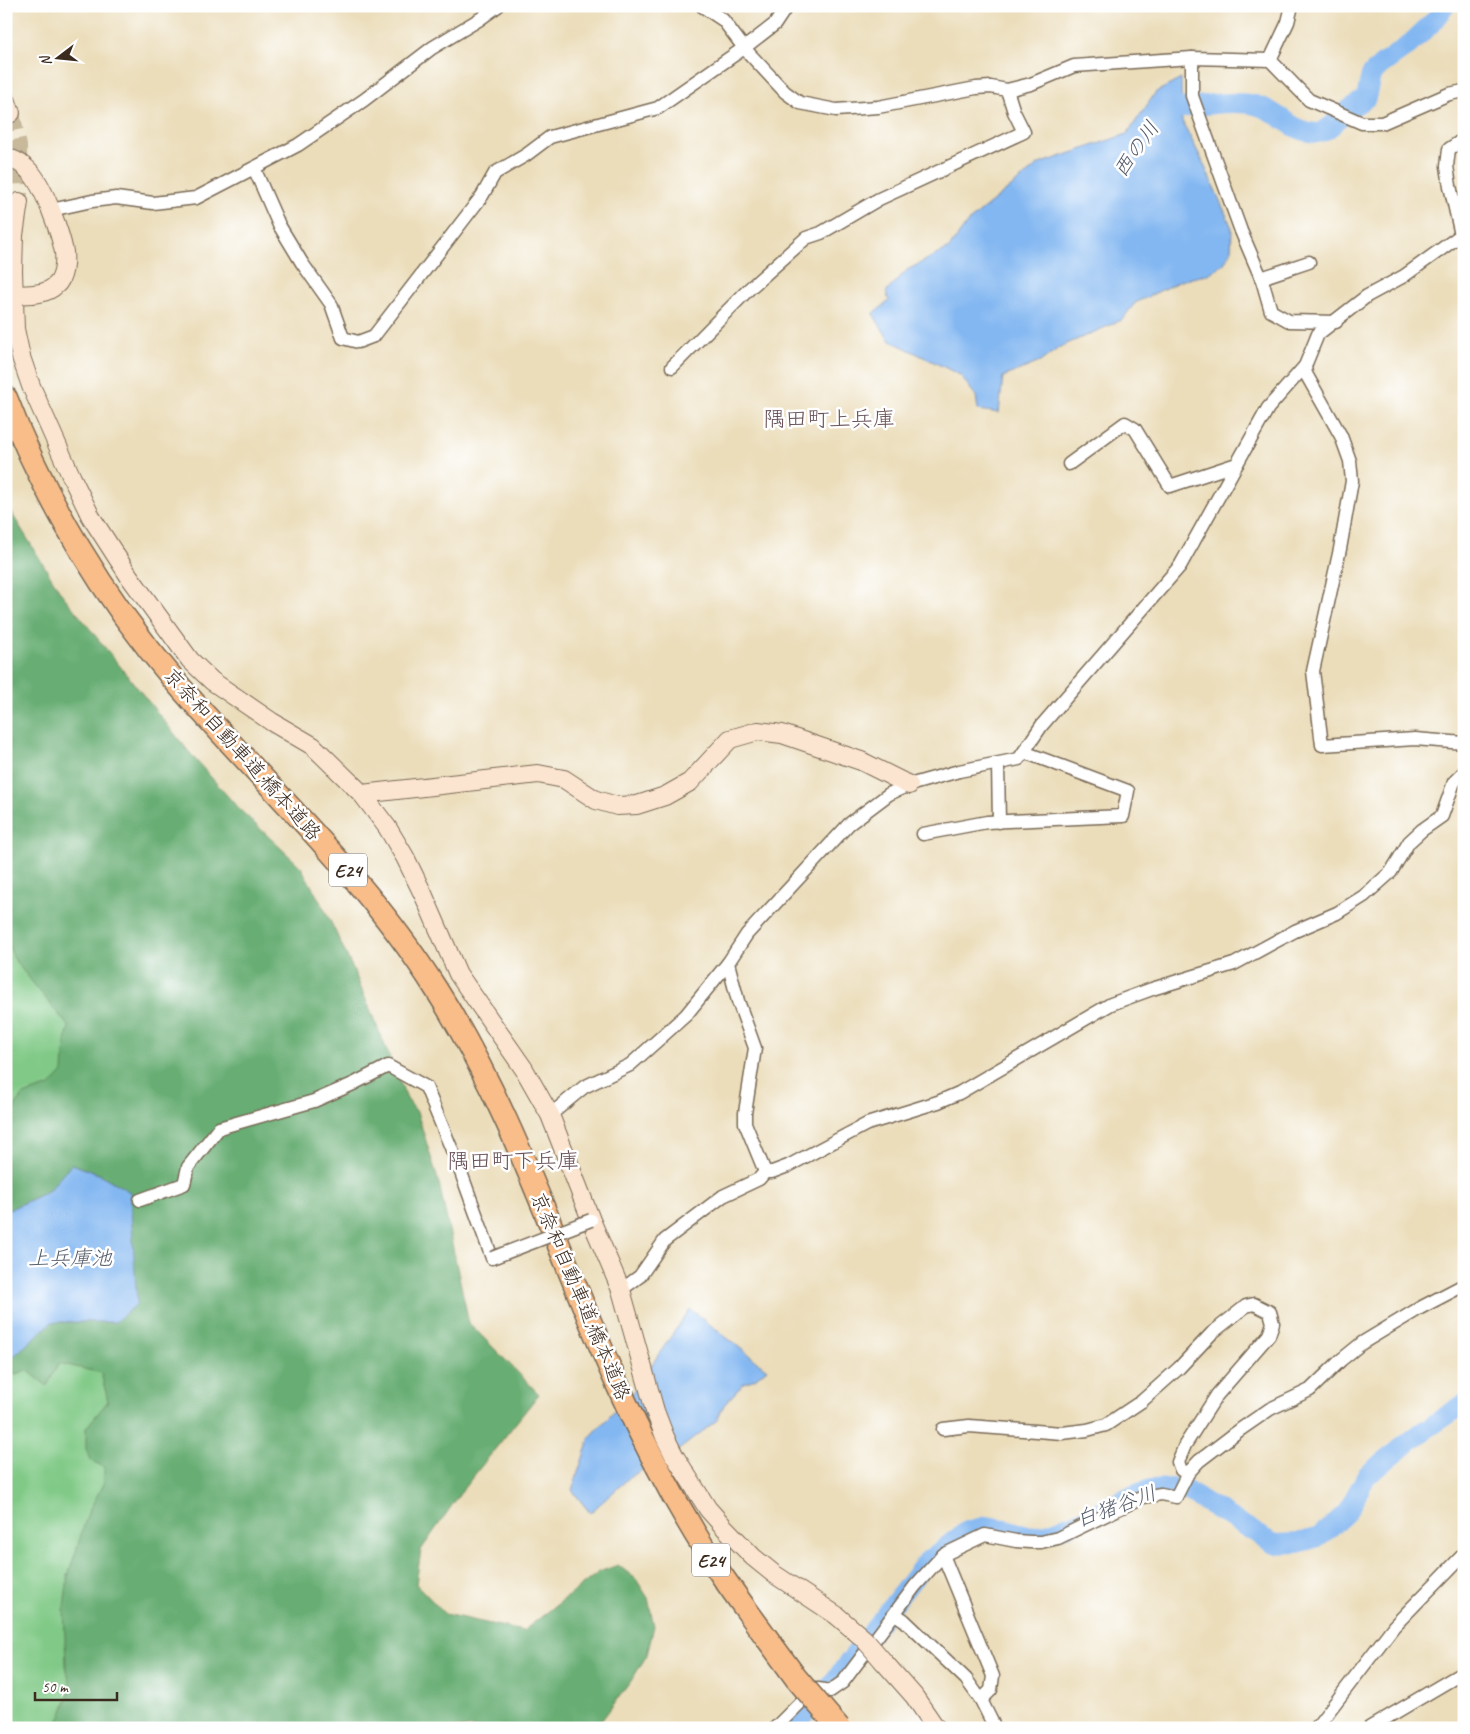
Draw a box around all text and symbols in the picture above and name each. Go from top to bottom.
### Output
north arrow [32,32,82,82]
text: N [36,53,55,68]
water label: 西の川 [1107,116,1165,182]
district label: 隅田町上兵庫 [763,405,895,433]
street label: 京奈和自動車道;橋本道路 [158,663,327,846]
road number: E24 [329,854,367,886]
district label: 隅田町下兵庫 [447,1147,579,1175]
street label: 京奈和自動車道;橋本道路 [525,1188,636,1404]
water label: 上兵庫池 [28,1245,113,1271]
water label: 白猪谷川 [1072,1479,1160,1533]
road number: E24 [692,1544,730,1576]
scale bar [35,1669,118,1701]
text: 50 m [42,1678,69,1697]

